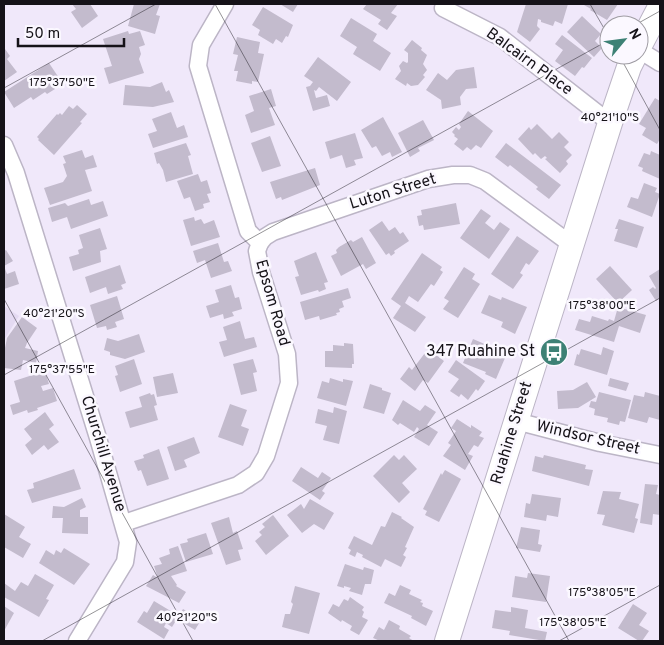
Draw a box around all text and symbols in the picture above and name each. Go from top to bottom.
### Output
scale bar [18,15,124,47]
north arrow [599,15,649,65]
street label: Balcairn Place [482,24,576,100]
text: 50 m [25,25,60,44]
text: N [624,26,644,43]
text: 175°37'50"E [29,75,95,91]
text: 40°21'10"S [581,110,639,126]
street label: Luton Street [347,169,439,215]
street label: Epsom Road [250,257,294,349]
text: 175°38'00"E [568,298,636,314]
text: 40°21'20"S [23,306,85,322]
bus stop icon: 347 Ruahine St [539,337,569,367]
place label: 347 Ruahine St [426,342,535,362]
text: 175°37'55"E [29,362,95,378]
street label: Ruahine Street [487,379,537,487]
street label: Churchill Avenue [76,394,130,514]
street label: Windsor Street [534,416,642,460]
text: 175°38'05"E [568,585,636,601]
text: 40°21'20"S [156,610,218,626]
text: 175°38'05"E [539,615,607,631]

